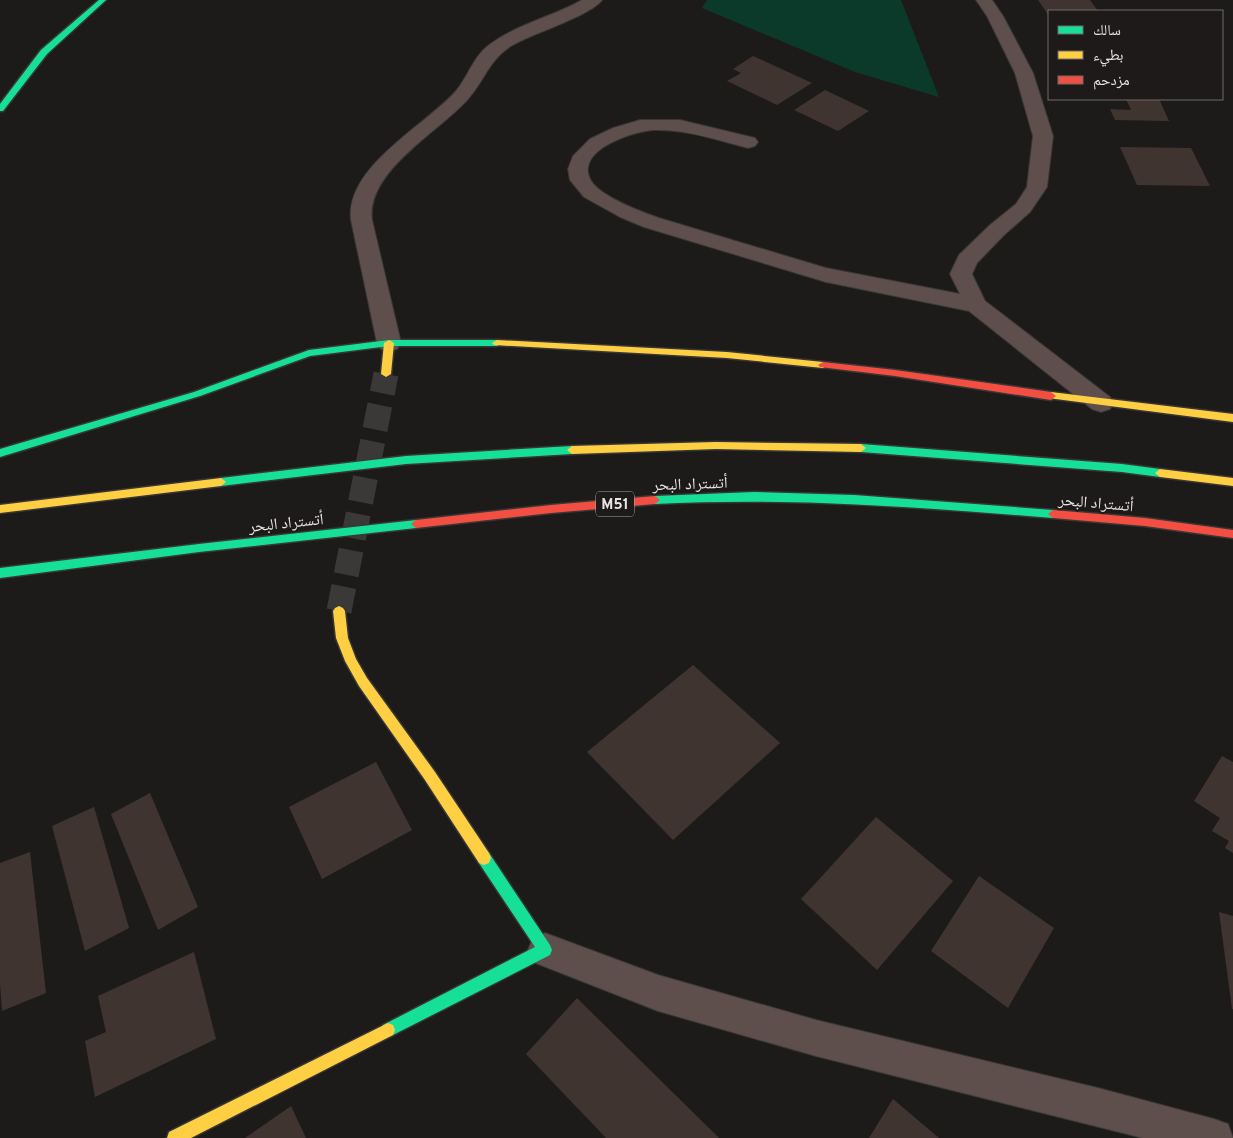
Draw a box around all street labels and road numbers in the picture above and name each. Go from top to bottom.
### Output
street label: أتستراد البحر [651,473,728,496]
street label: أتستراد البحر [1056,490,1134,517]
road number: M51 [596,492,634,516]
street label: أتستراد البحر [247,509,325,538]

